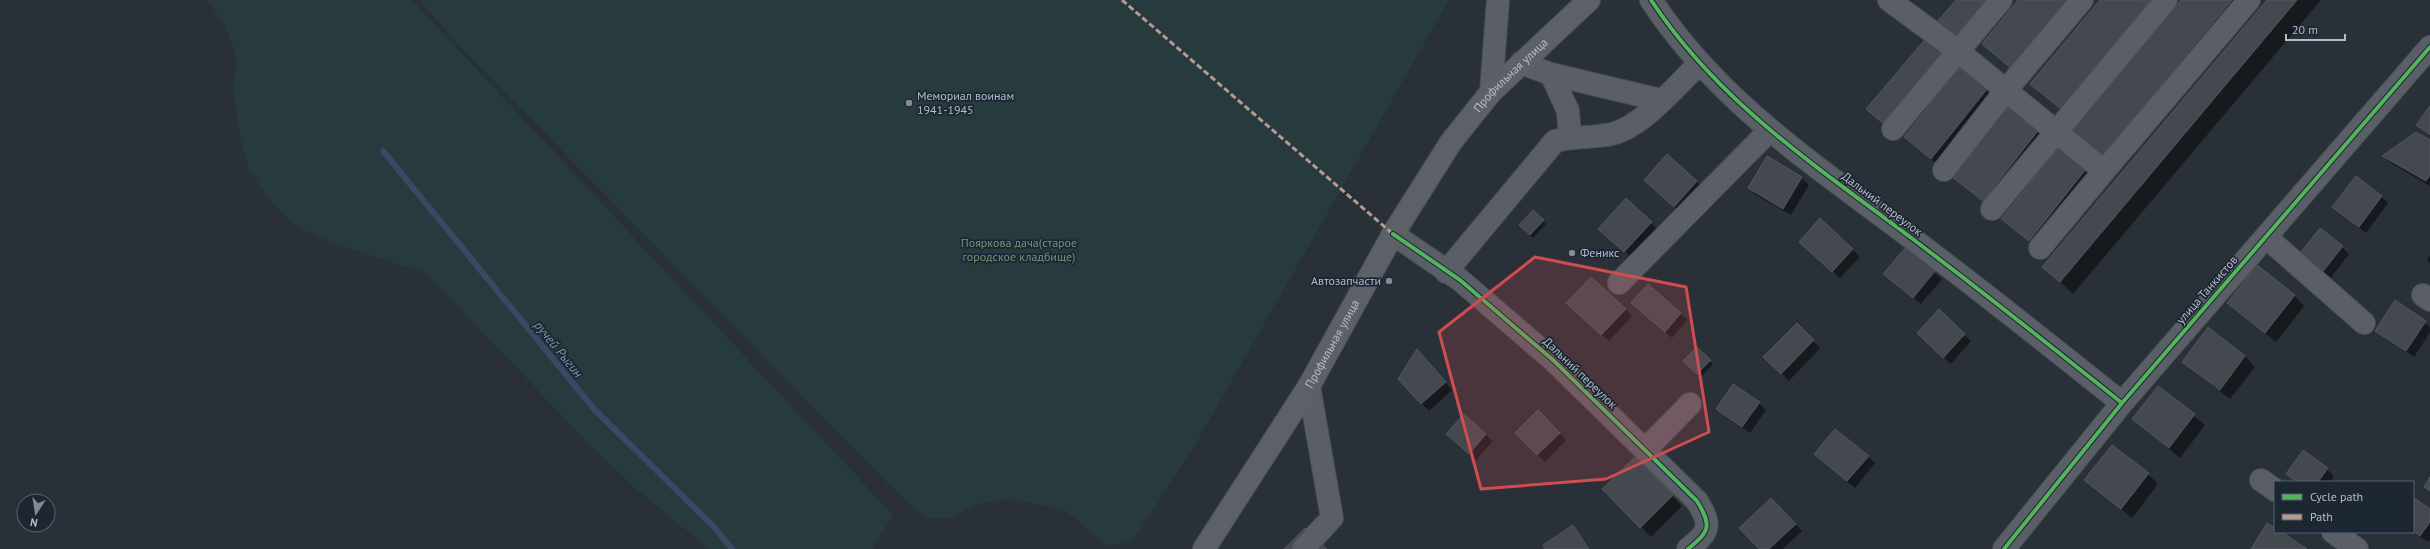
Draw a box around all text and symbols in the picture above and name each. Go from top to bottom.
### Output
scale bar [2286,16,2345,42]
text: 20 m [2292,22,2318,37]
street label: Профильная улица [1470,35,1551,115]
place label: Мемориал воинам 1941-1945 [917,88,1014,117]
marker: Мемориал воинам 1941-1945 [904,98,914,108]
street label: Дальний переулок [1839,168,1926,239]
park label: Пояркова дача(старое городское кладбище) [961,235,1077,264]
place label: Феникс [1580,245,1620,260]
marker: Феникс [1567,248,1577,258]
street label: улица Танкистов [2173,252,2240,327]
place label: Автозапчасти [1311,273,1381,288]
marker: Автозапчасти [1384,276,1394,286]
street label: Профильная улица [1301,297,1362,391]
water label: ручей Рыгин [530,317,587,381]
street label: Дальний переулок [1540,334,1621,412]
legend [2274,481,2414,533]
text: Cycle path [2310,489,2363,504]
north arrow [16,493,56,533]
text: Path [2310,509,2333,524]
text: N [29,515,39,530]

